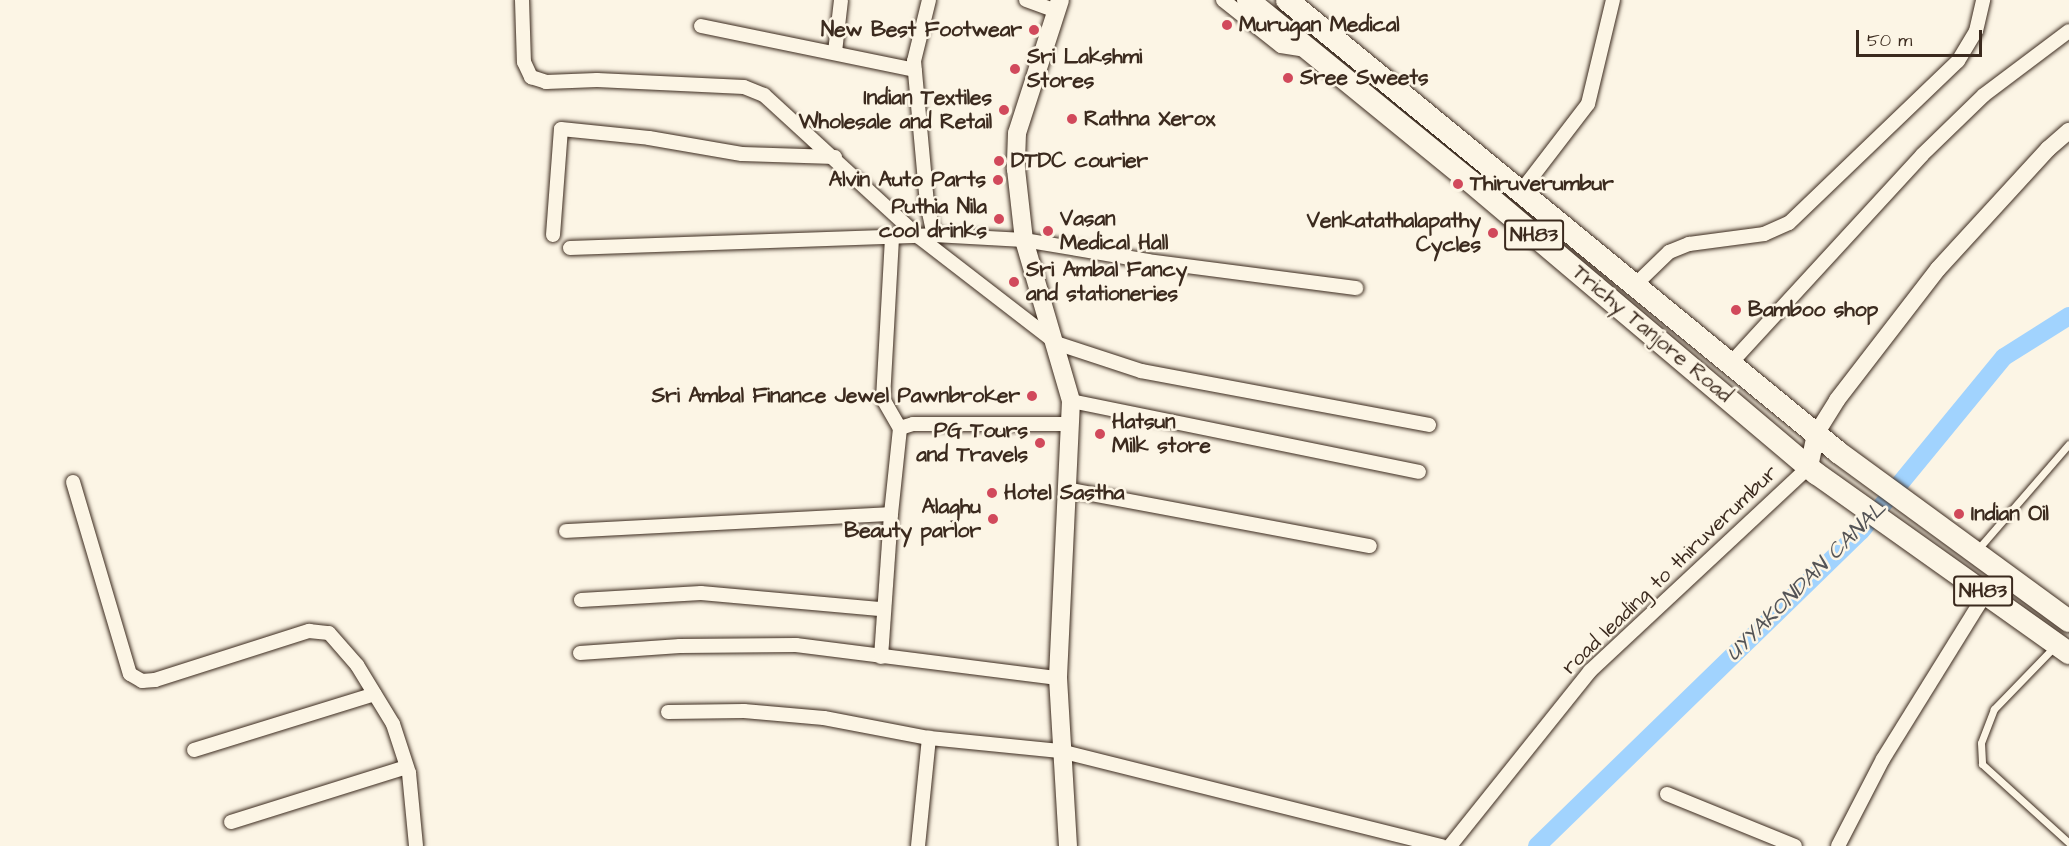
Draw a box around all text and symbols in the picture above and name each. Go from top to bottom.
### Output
place label: Murugan Medical [1239,12,1400,38]
place label: New Best Footwear [821,17,1022,43]
marker: Murugan Medical [1220,18,1234,32]
scale bar [1859,18,1985,56]
marker: New Best Footwear [1027,23,1041,37]
text: 50 m [1867,28,1912,53]
place label: Sri Lakshmi Stores [1027,44,1142,94]
marker: Sri Lakshmi Stores [1008,62,1022,76]
place label: Sree Sweets [1300,65,1428,91]
marker: Sree Sweets [1281,71,1295,85]
place label: Indian Textiles Wholesale and Retail [799,85,992,135]
marker: Indian Textiles Wholesale and Retail [997,103,1011,117]
place label: Rathna Xerox [1084,106,1215,132]
marker: Rathna Xerox [1065,112,1079,126]
place label: DTDC courier [1011,148,1148,174]
marker: DTDC courier [992,154,1006,168]
place label: Alvin Auto Parts [829,167,986,193]
place label: Thiruverumbur [1470,171,1614,197]
marker: Alvin Auto Parts [991,173,1005,187]
marker: Thiruverumbur [1451,177,1465,191]
place label: Puthia Nila cool drinks [879,194,987,244]
place label: Vasan Medical Hall [1060,206,1168,256]
place label: Venkatathalapathy Cycles [1307,208,1481,258]
marker: Puthia Nila cool drinks [992,212,1006,226]
road number: NH83 [1504,218,1564,252]
marker: Vasan Medical Hall [1041,224,1055,238]
marker: Venkatathalapathy Cycles [1486,226,1500,240]
place label: Sri Ambal Fancy and stationeries [1026,257,1187,307]
street label: Trichy Tanjore Road [1567,260,1737,408]
marker: Sri Ambal Fancy and stationeries [1007,275,1021,289]
place label: Bamboo shop [1748,297,1878,323]
marker: Bamboo shop [1729,303,1743,317]
place label: Sri Ambal Finance Jewel Pawnbroker [652,383,1020,409]
marker: Sri Ambal Finance Jewel Pawnbroker [1025,389,1039,403]
place label: Hatsun Milk store [1112,409,1211,459]
place label: PG Tours and Travels [916,418,1028,468]
marker: Hatsun Milk store [1093,427,1107,441]
marker: PG Tours and Travels [1033,436,1047,450]
street label: road leading to thiruverumbur [1557,460,1783,680]
place label: Hotel Sastha [1004,480,1124,506]
marker: Hotel Sastha [985,486,999,500]
place label: Alaghu Beauty parlor [844,494,981,544]
water label: UYYAKONDAN CANAL [1720,495,1892,667]
place label: Indian Oil [1971,501,2049,527]
marker: Indian Oil [1952,507,1966,521]
marker: Alaghu Beauty parlor [986,512,1000,526]
road number: NH83 [1953,574,2013,608]

